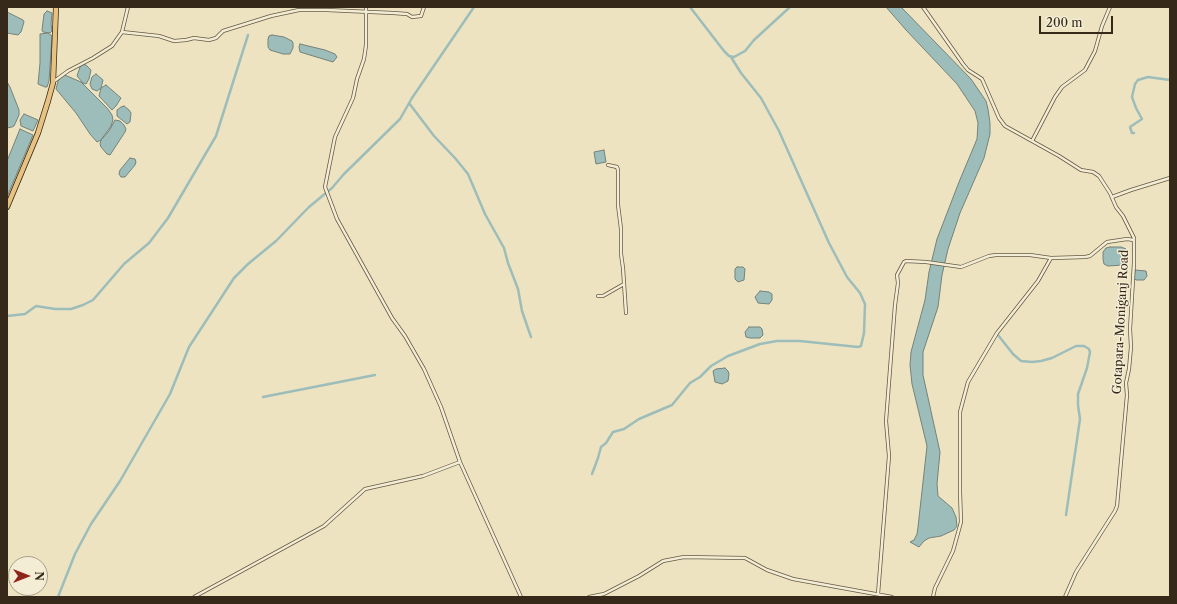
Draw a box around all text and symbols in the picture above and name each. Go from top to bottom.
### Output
scale bar [1041,8,1115,34]
text: 200 m [1046,15,1083,30]
street label: Gotapara-Moniganj Road [1110,249,1132,395]
north arrow [8,556,48,596]
text: N [32,571,46,581]

